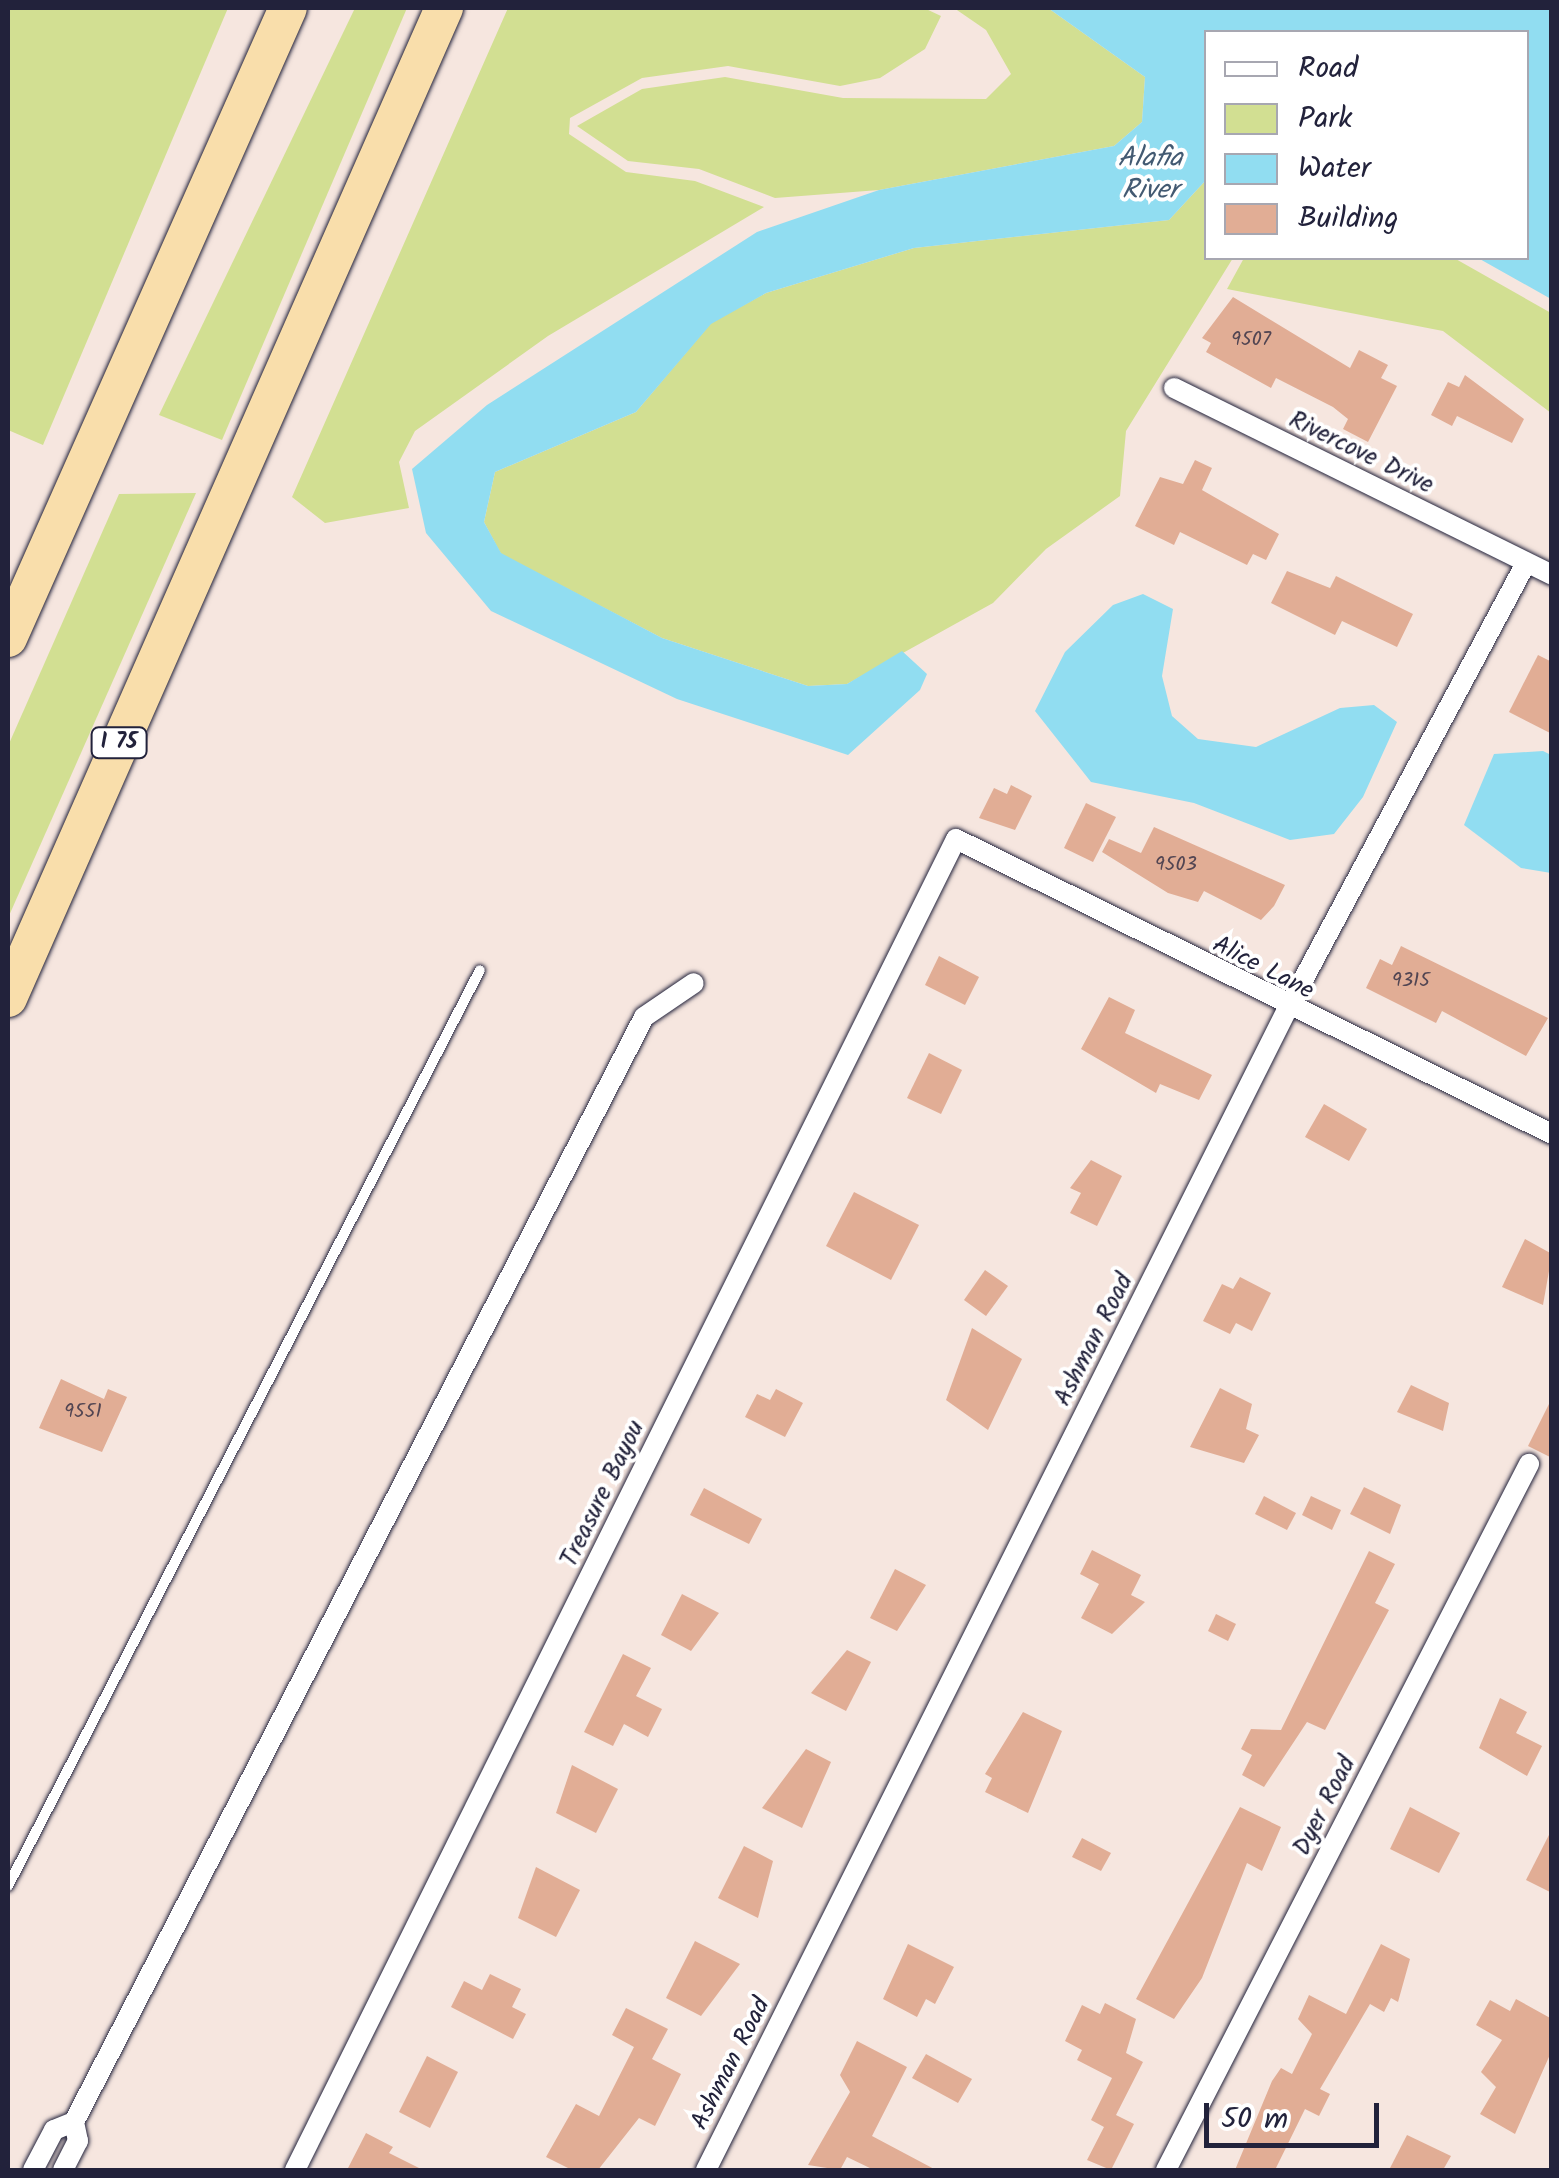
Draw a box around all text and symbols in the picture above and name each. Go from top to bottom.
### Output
legend [1204,30,1529,260]
text: Road [1298,45,1358,93]
text: Park [1298,95,1352,143]
water label: Alafia River [1118,142,1182,208]
text: Water [1298,145,1371,193]
text: Building [1298,195,1398,243]
house number: 9507 [1231,328,1271,352]
street label: Rivercove Drive [1284,405,1438,501]
road number: I 75 [89,726,149,760]
house number: 9503 [1155,853,1197,877]
street label: Alice Lane [1207,930,1319,1006]
house number: 9315 [1392,969,1430,993]
street label: Ashman Road [1048,1269,1140,1411]
house number: 9551 [64,1400,102,1424]
street label: Treasure Bayou [555,1416,651,1572]
street label: Dyer Road [1287,1751,1363,1861]
street label: Ashman Road [685,1993,777,2135]
scale bar [1209,2083,1384,2145]
text: 50 m [1221,2096,1288,2144]

